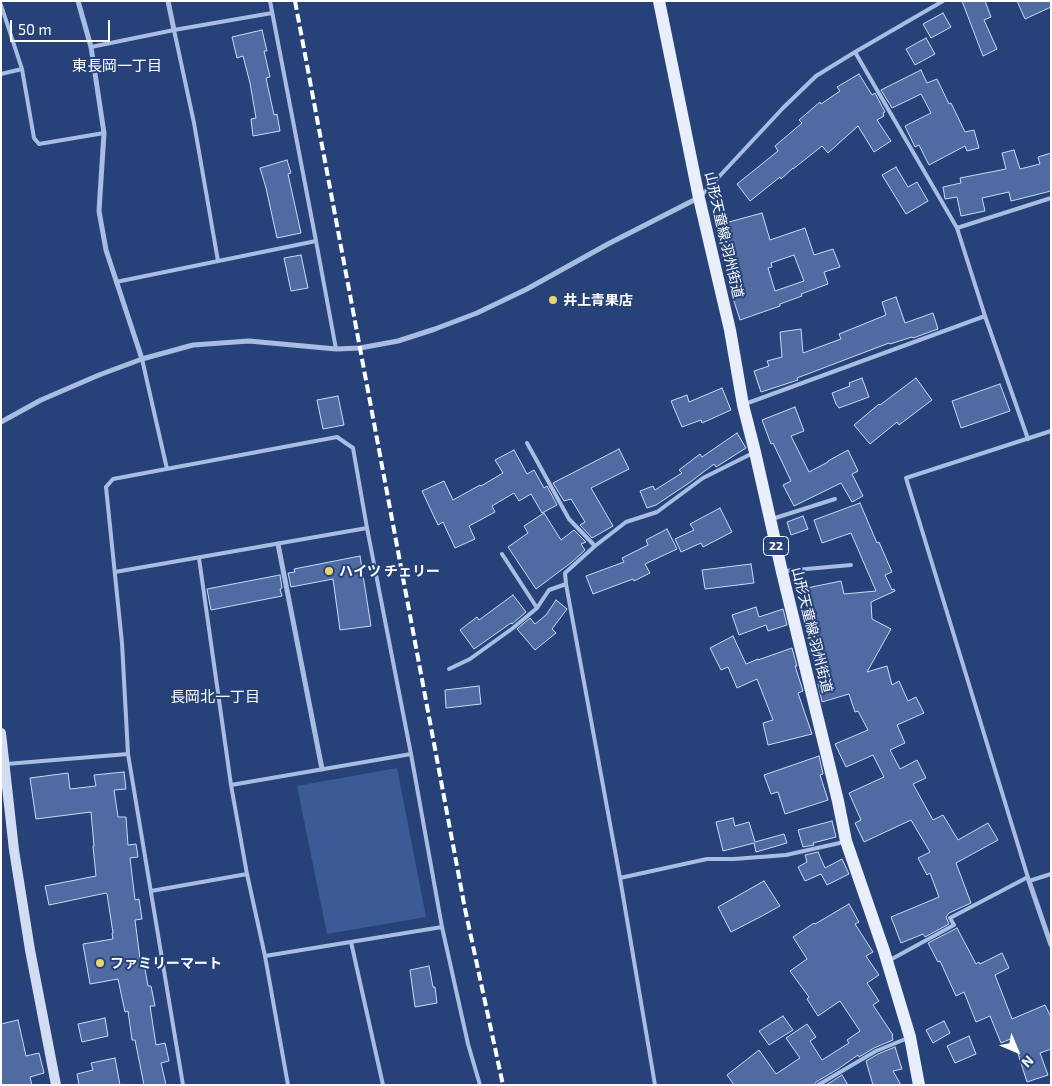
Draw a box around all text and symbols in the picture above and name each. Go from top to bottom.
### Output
scale bar [12,10,112,42]
text: 50 m [18,20,52,38]
district label: 東長岡一丁目 [72,57,162,75]
street label: 山形天童線;羽州街道 [701,170,747,300]
place label: 井上青果店 [563,292,633,308]
marker: 井上青果店 [547,294,559,306]
road number: 22 [764,536,788,556]
place label: ハイツ チェリー [339,563,440,579]
marker: ハイツ チェリー [323,565,335,577]
street label: 山形天童線;羽州街道 [788,565,836,695]
district label: 長岡北一丁目 [170,688,260,706]
place label: ファミリーマート [110,955,222,971]
marker: ファミリーマート [94,957,106,969]
north arrow [992,1026,1042,1076]
text: N [1018,1052,1038,1072]

